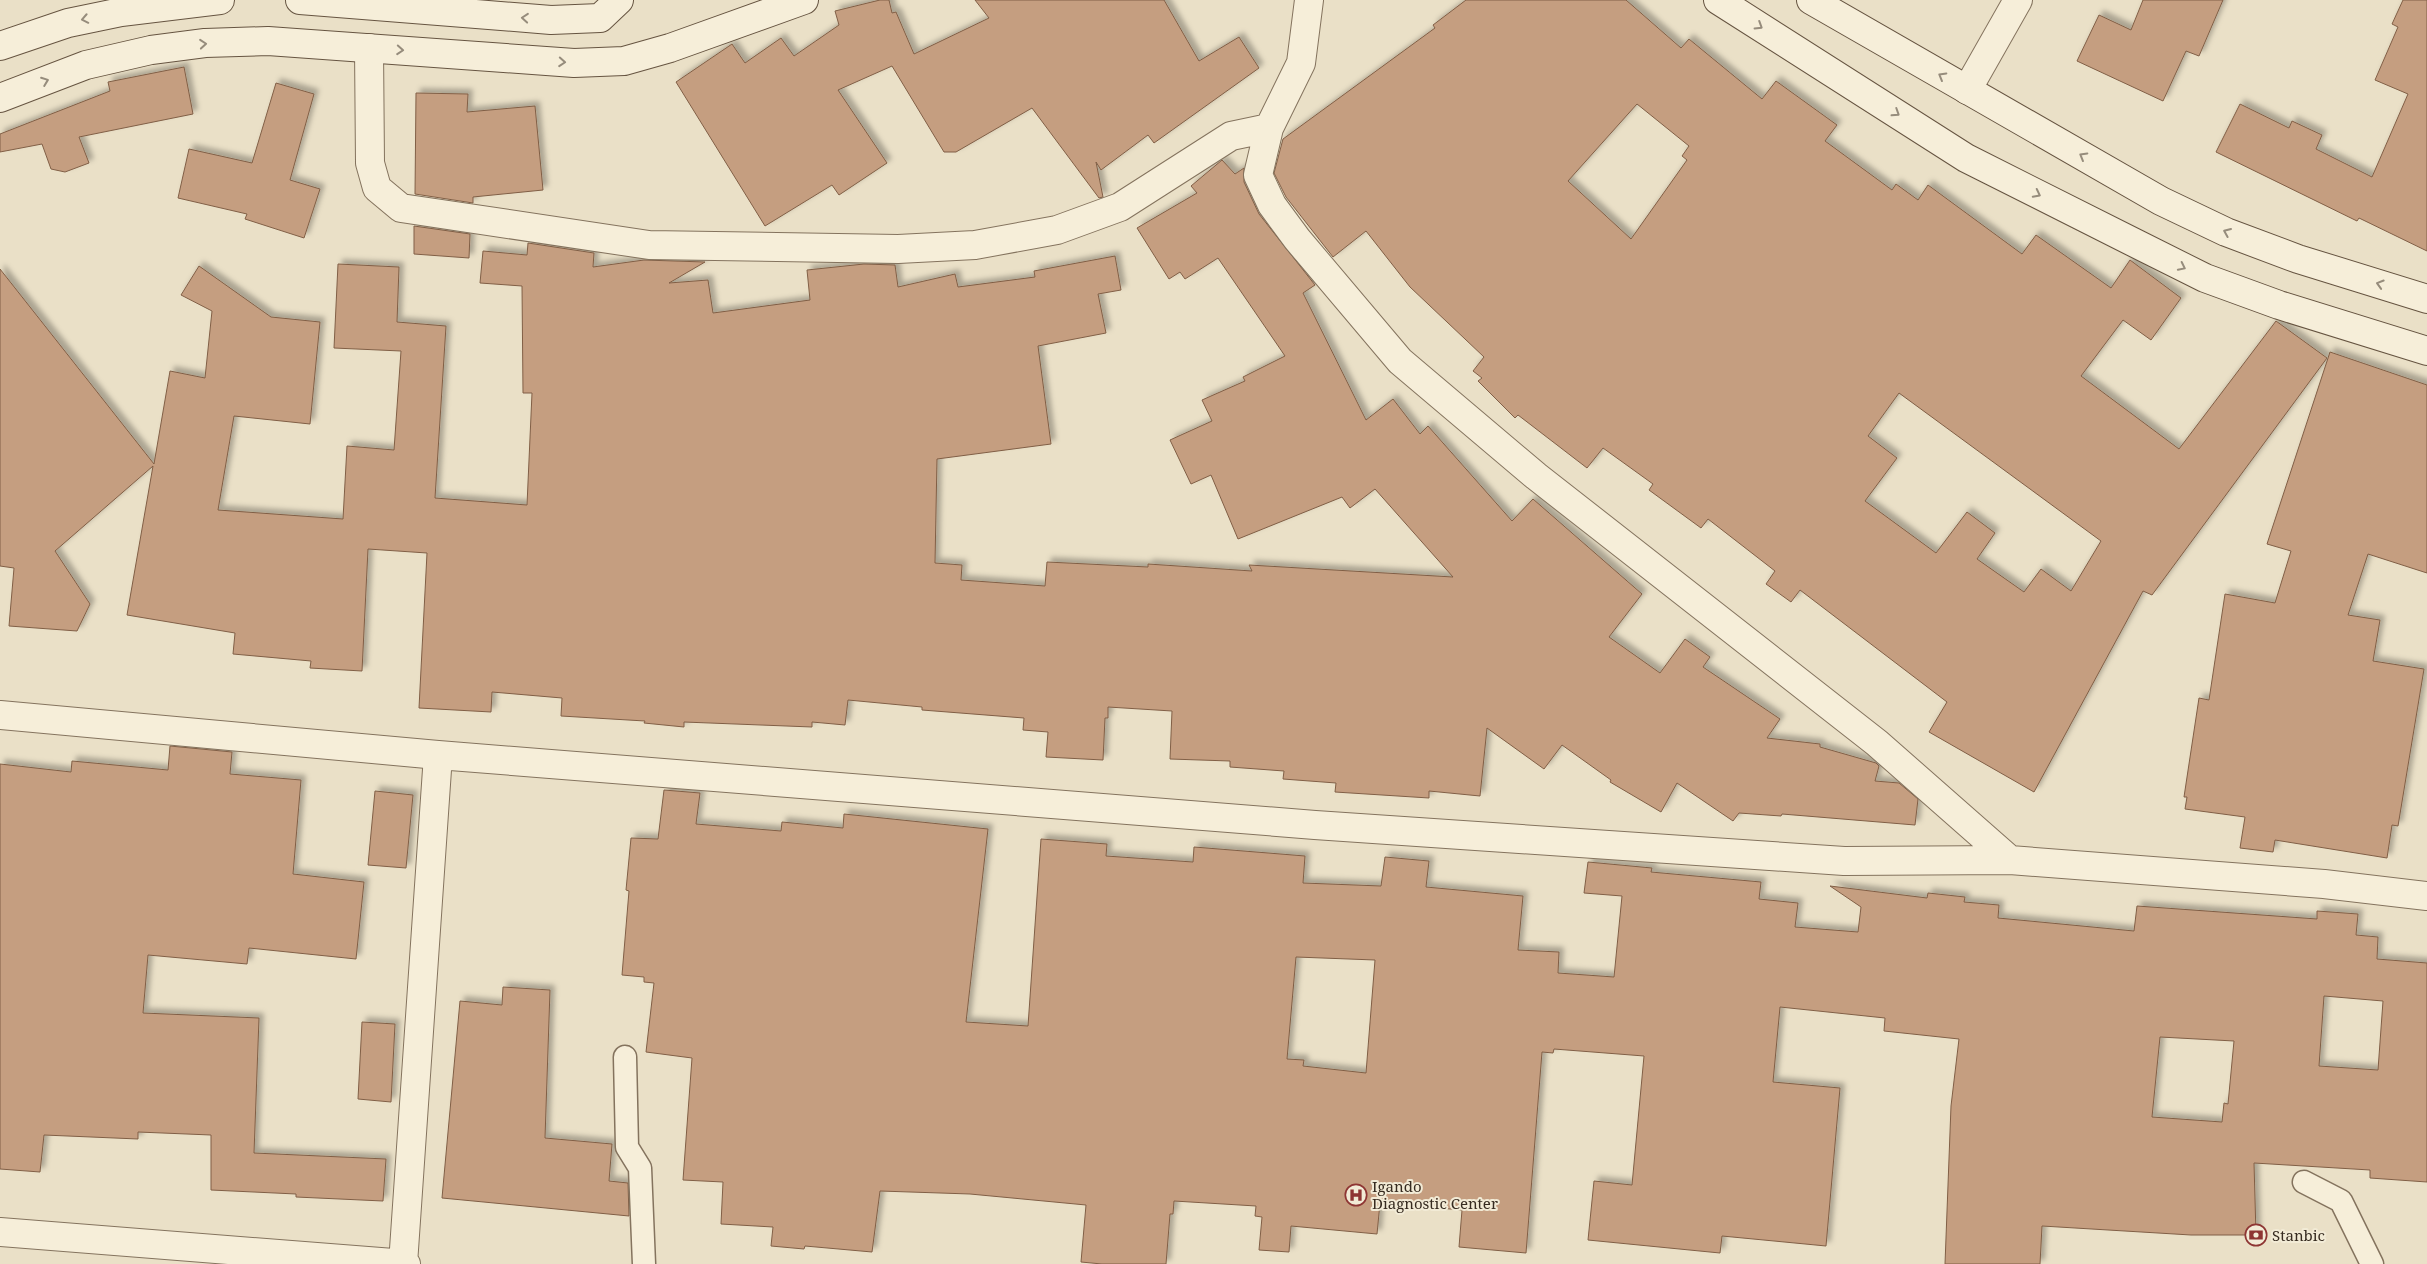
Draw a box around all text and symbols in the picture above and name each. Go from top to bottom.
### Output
one-way arrow [521,13,529,24]
one-way arrow [81,14,90,24]
one-way arrow [1754,20,1763,29]
one-way arrow [199,38,207,49]
one-way arrow [396,45,404,56]
one-way arrow [558,57,566,68]
one-way arrow [1938,72,1947,82]
one-way arrow [41,76,49,86]
one-way arrow [1891,107,1900,116]
one-way arrow [2079,153,2088,163]
one-way arrow [2032,188,2041,198]
one-way arrow [2223,228,2232,239]
one-way arrow [2177,261,2186,271]
one-way arrow [2377,280,2385,290]
place label: Igando Diagnostic Center [1372,1176,1498,1213]
hospital icon: Igando Diagnostic Center [1344,1183,1368,1207]
bank icon: Stanbic [2244,1223,2268,1247]
place label: Stanbic [2272,1225,2325,1245]

